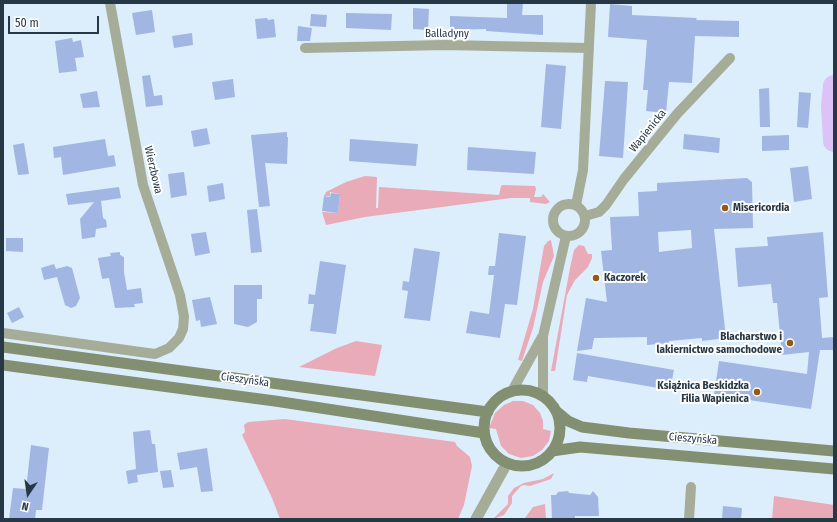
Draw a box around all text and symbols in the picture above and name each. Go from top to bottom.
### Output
scale bar [10,8,101,34]
text: 50 m [15,16,39,30]
street label: Balladyny [425,27,469,41]
street label: Wapienicka [627,107,669,155]
street label: Wierzbowa [141,145,165,195]
place label: Misericordia [733,201,790,215]
marker: Misericordia [720,203,730,213]
place label: Kaczorek [604,271,646,285]
marker: Kaczorek [591,273,601,283]
place label: Blacharstwo i lakiernictwo samochodowe [657,330,782,356]
marker: Blacharstwo i lakiernictwo samochodowe [785,338,795,348]
street label: Cieszyńska [220,370,270,390]
place label: Książnica Beskidzka Filia Wapienica [657,379,749,405]
marker: Książnica Beskidzka Filia Wapienica [752,387,762,397]
street label: Cieszyńska [668,430,718,448]
north arrow [8,474,48,514]
text: N [21,499,30,513]

